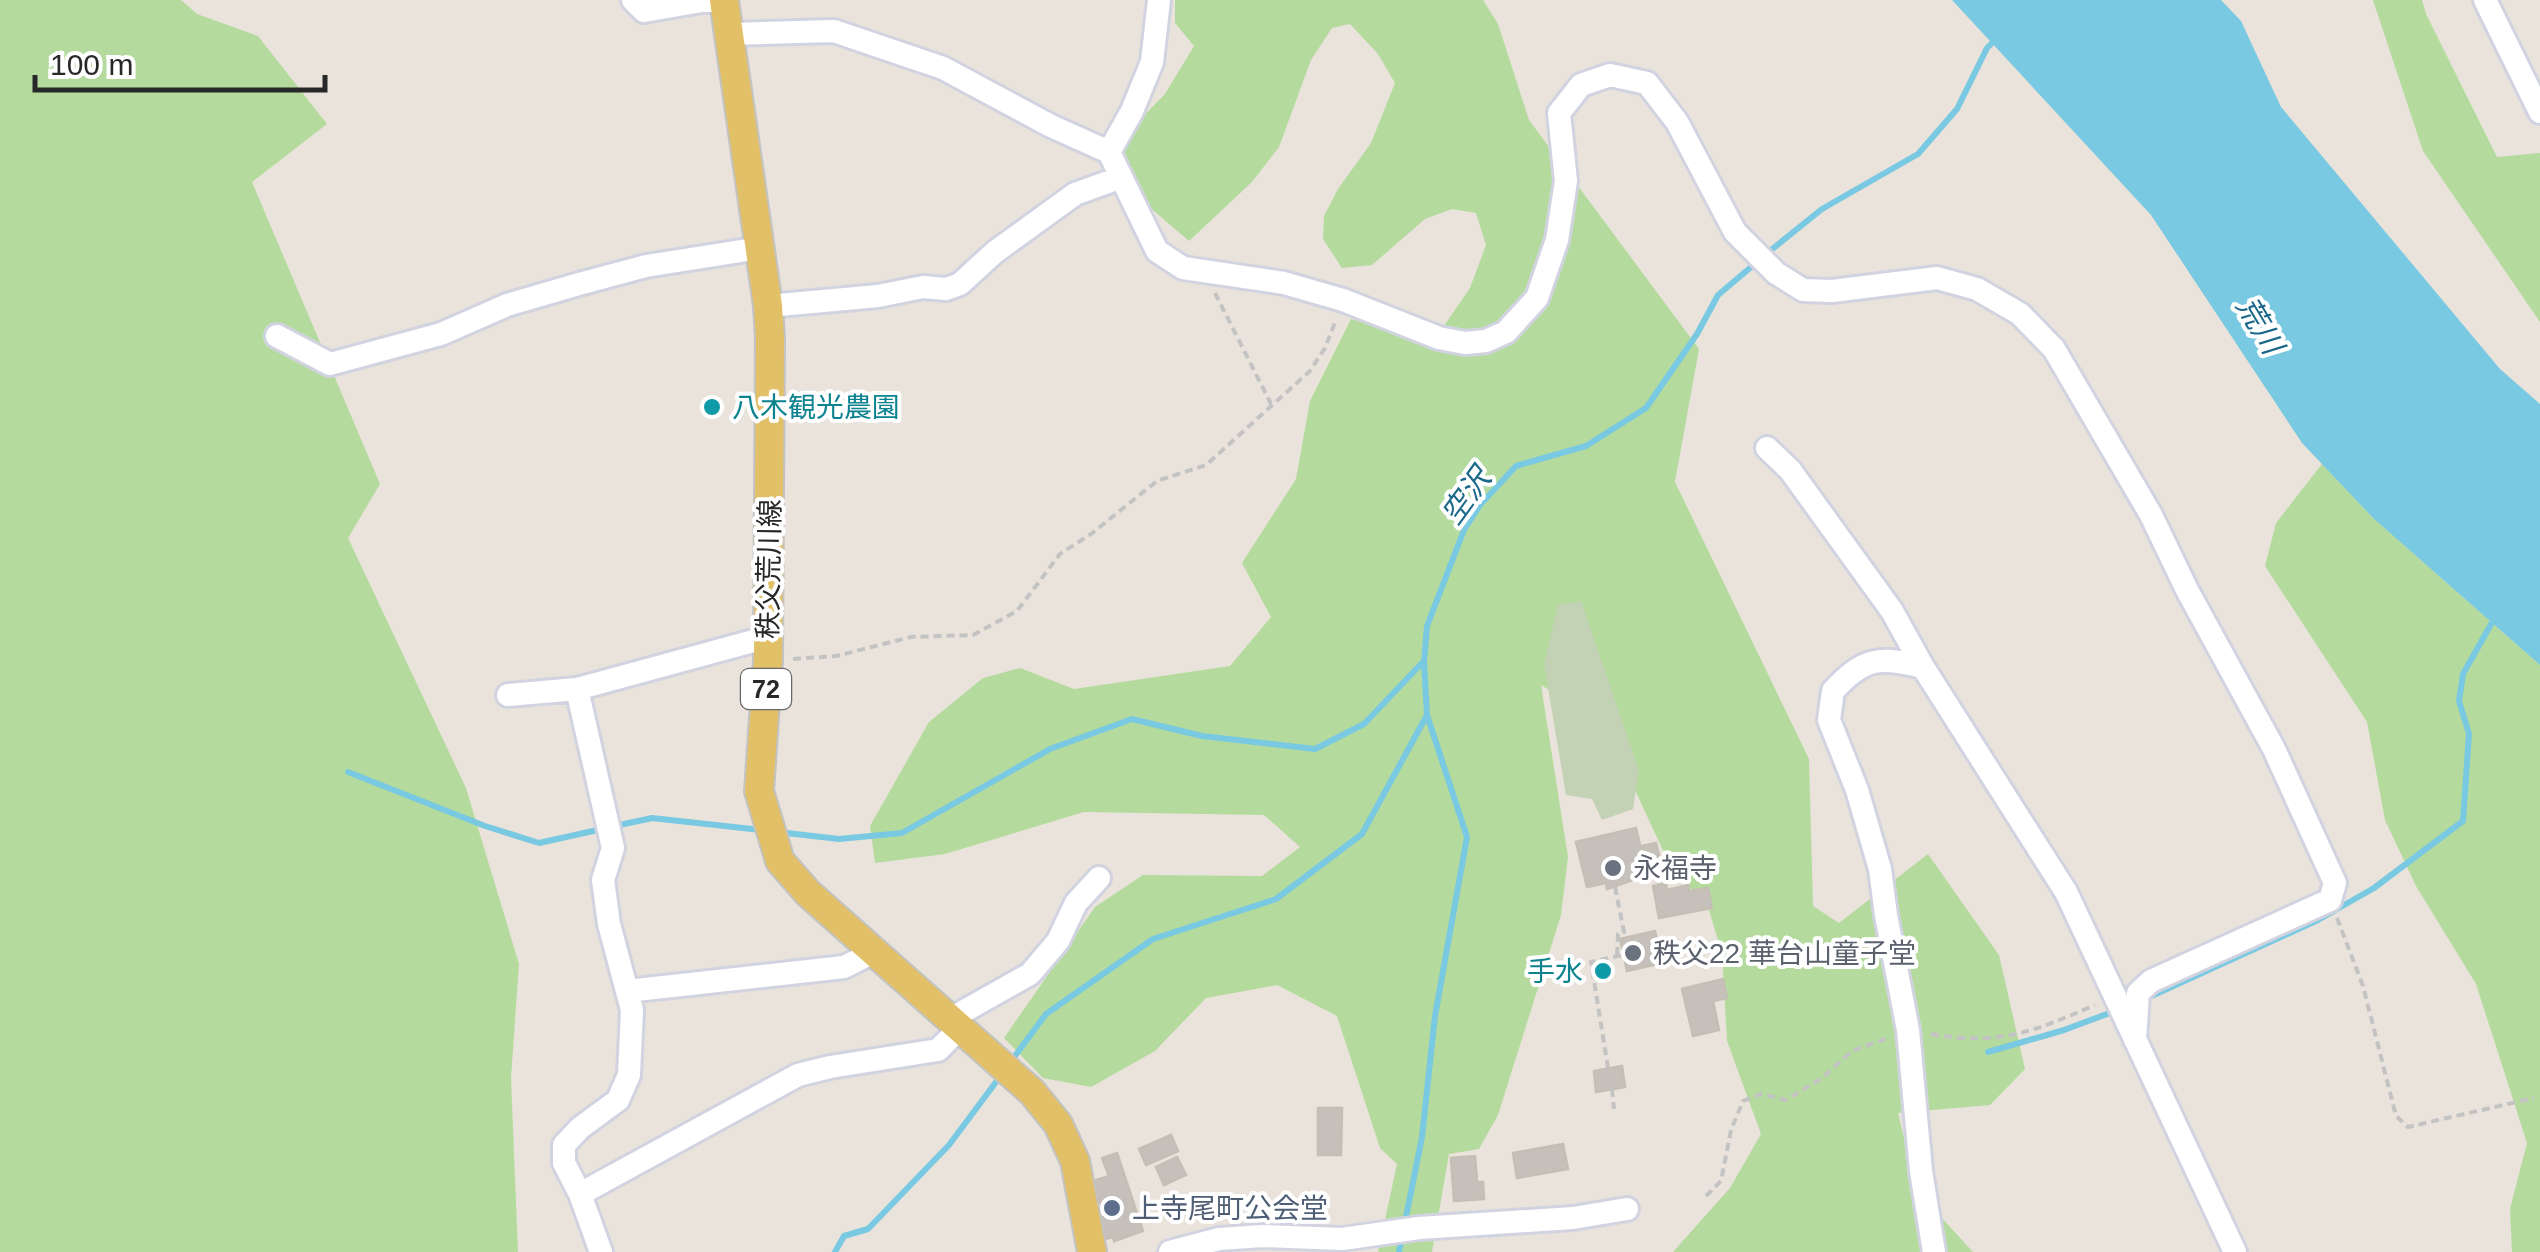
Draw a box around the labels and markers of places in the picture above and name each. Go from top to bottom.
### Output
place label: 八木観光農園 [732,392,900,423]
marker: 八木観光農園 [701,396,723,418]
place label: 永福寺 [1633,853,1717,884]
marker: 永福寺 [1602,857,1624,879]
place label: 秩父22 華台山童子堂 [1653,938,1916,969]
marker: 秩父22 華台山童子堂 [1622,942,1644,964]
place label: 手水 [1527,956,1583,987]
marker: 手水 [1592,960,1614,982]
place label: 上寺尾町公会堂 [1132,1193,1328,1224]
marker: 上寺尾町公会堂 [1101,1197,1123,1219]

